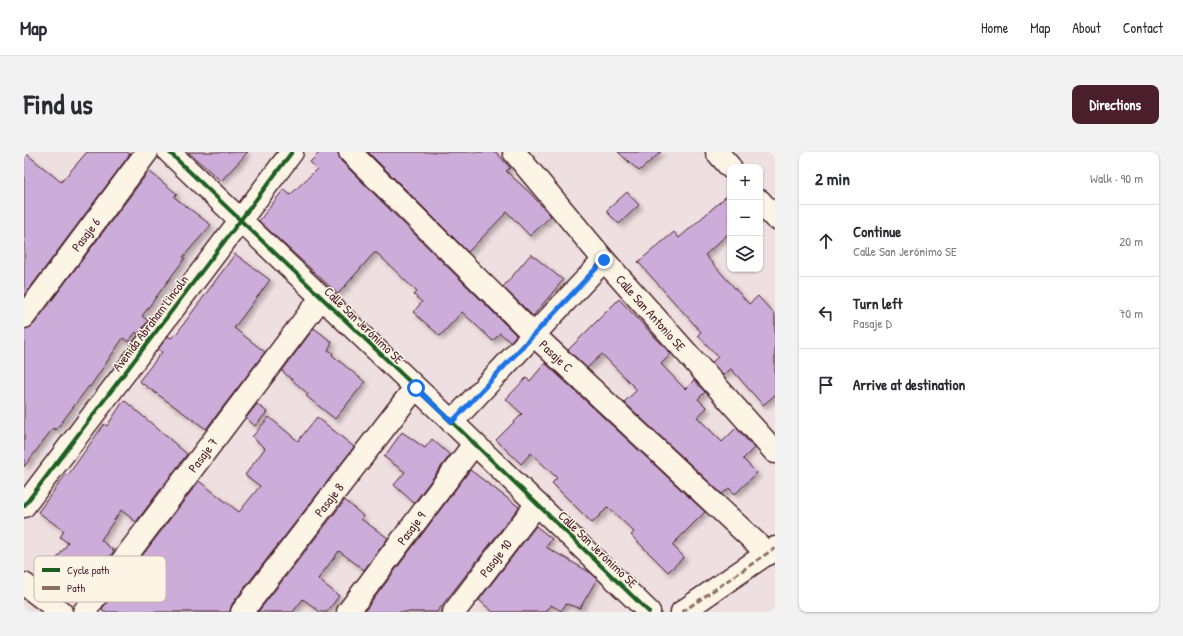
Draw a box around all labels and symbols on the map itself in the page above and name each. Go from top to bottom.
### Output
street label: Pasaje 6 [67,214,104,255]
route end [595,251,613,269]
street label: Calle San Antonio SE [612,270,690,355]
street label: Avenida Abraham Lincoln [108,271,192,375]
street label: Calle San Jerónimo SE [320,283,408,368]
street label: Pasaje C [536,336,577,376]
route start [407,379,425,397]
street label: Pasaje 7 [184,434,222,476]
street label: Pasaje 8 [310,479,348,520]
street label: Pasaje 9 [393,507,430,548]
street label: Calle San Jerónimo SE [554,507,642,592]
street label: Pasaje 10 [475,535,516,581]
legend [34,556,166,602]
text: Cycle path [67,563,110,577]
text: Path [67,581,85,595]

